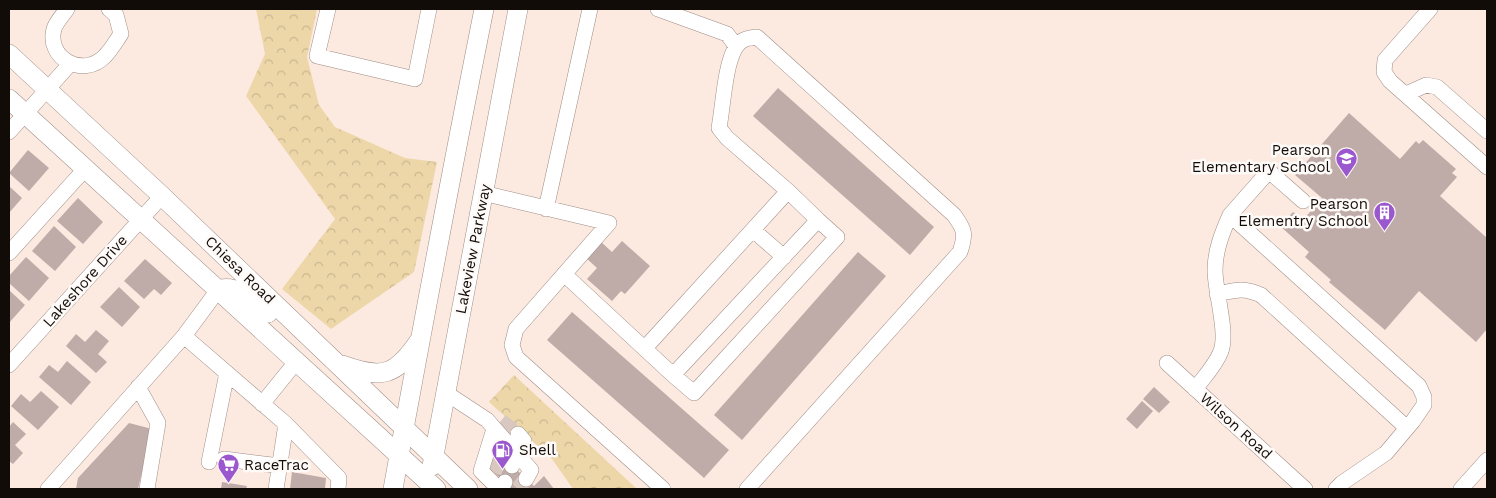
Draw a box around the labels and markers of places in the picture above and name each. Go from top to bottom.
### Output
place label: Pearson Elementary School [1192,141,1330,176]
school or university icon: Pearson Elementary School [1334,147,1358,178]
place label: Pearson Elementry School [1238,195,1368,230]
building icon: Pearson Elementry School [1372,201,1396,232]
fuel station icon: Shell [491,438,515,469]
place label: Shell [519,441,556,459]
supermarket icon: RaceTrac [216,453,240,484]
place label: RaceTrac [244,456,309,474]

